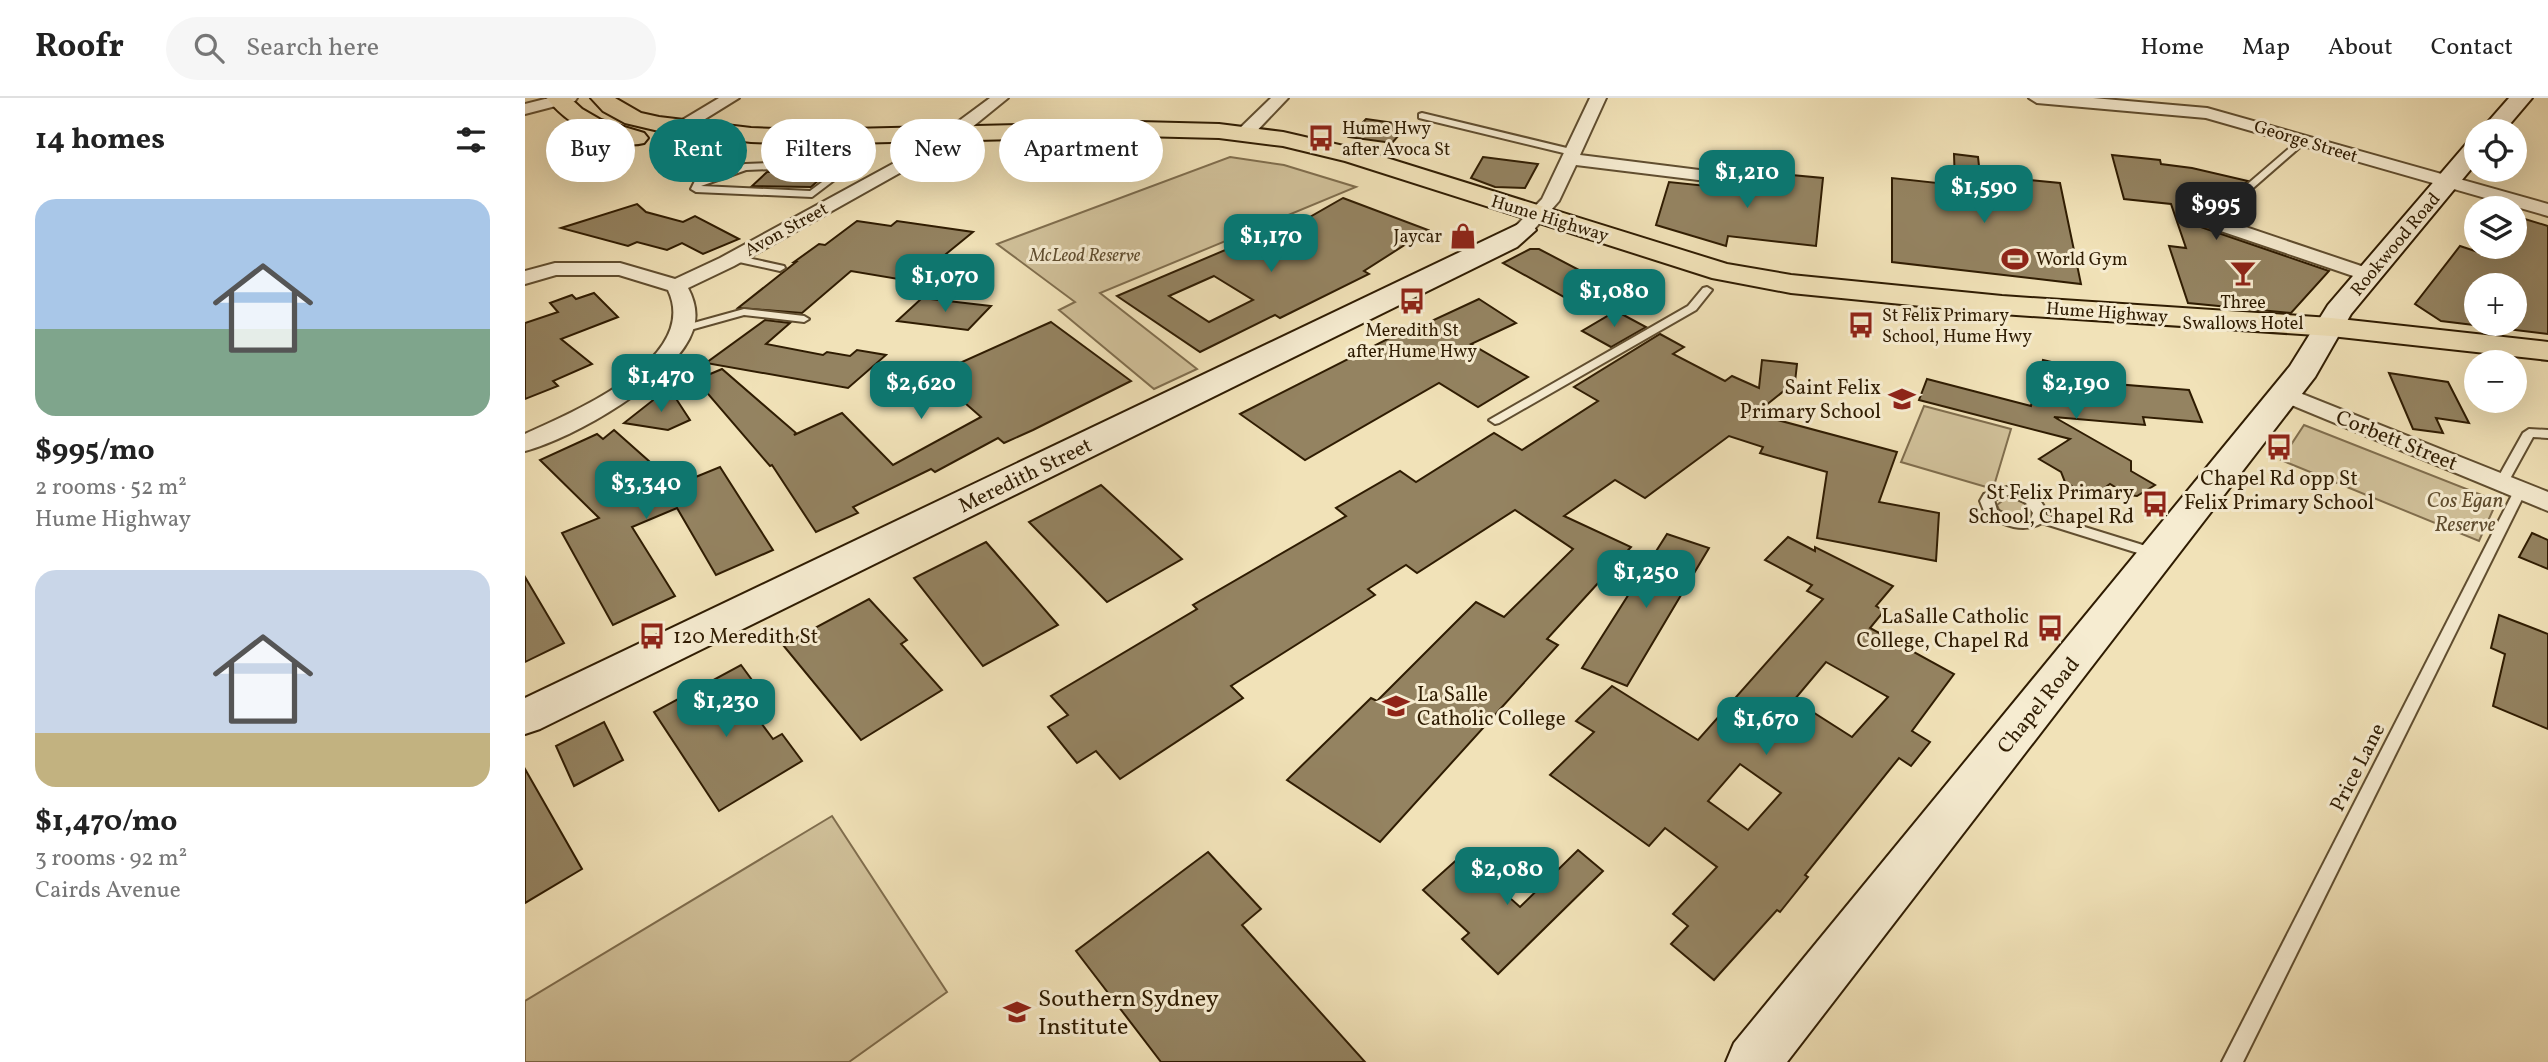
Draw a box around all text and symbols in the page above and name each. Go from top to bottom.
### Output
search box [166,17,656,80]
text: Roofr [35,25,124,71]
icon: search [190,29,228,67]
text: Search here [246,30,379,66]
text: Home [2140,31,2204,65]
text: Map [2242,31,2290,65]
text: About [2328,31,2393,65]
text: Contact [2431,31,2513,65]
street label: George Street [2251,115,2361,170]
place label: Hume Hwy after Avoca St [1342,117,1450,163]
text: 14 homes [35,119,165,161]
chip: Buy [546,119,635,182]
chip: Rent [649,119,747,182]
chip: Filters [761,119,876,182]
chip: New [890,119,985,182]
chip: Apartment [999,119,1163,182]
map controls [2464,119,2527,413]
button: locate [2464,119,2527,182]
icon: filters [452,121,490,159]
bus stop icon: Hume Hwy after Avoca St [1306,123,1336,153]
pin: $1,210 [1690,150,1804,210]
text: $1,210 [1715,157,1779,189]
pin: $1,590 [1927,166,2041,225]
text: $1,590 [1951,172,2017,204]
pin: $995 [2175,183,2257,242]
street label: Rookwood Road [2345,188,2447,302]
text: $995 [2191,189,2241,221]
street label: Hume Highway [1488,190,1612,249]
button: layers [2464,196,2527,259]
street label: Avon Street [740,197,833,264]
pin: $1,170 [1214,214,1328,274]
text: $1,170 [1240,221,1302,253]
shop icon: Jaycar [1448,221,1478,251]
place label: Jaycar [1394,225,1442,250]
park label: McLeod Reserve [1029,244,1141,269]
sports icon: World Gym [2000,244,2030,274]
icon: home [200,245,326,371]
place label: World Gym [2036,248,2128,273]
pin: $1,070 [888,254,1002,314]
bar icon: Three Swallows Hotel [2228,258,2258,288]
text: $1,070 [911,261,979,293]
pin: $1,080 [1557,270,1671,329]
button: + [2464,273,2527,336]
text: $1,080 [1579,276,1649,308]
bus stop icon: Meredith St after Hume Hwy [1397,286,1427,316]
place label: Three Swallows Hotel [2182,291,2304,337]
street label: Hume Highway [2045,297,2169,330]
place label: St Felix Primary School, Hume Hwy [1882,304,2032,350]
bus stop icon: St Felix Primary School, Hume Hwy [1846,310,1876,340]
place label: Meredith St after Hume Hwy [1347,319,1477,365]
button: − [2464,350,2527,413]
pin: $1,470 [604,354,718,414]
text: $1,470 [628,361,694,393]
pin: $2,620 [864,362,978,421]
pin: $2,190 [2019,362,2133,421]
text: $2,620 [886,368,956,400]
text: $2,190 [2042,368,2110,400]
place label: Saint Felix Primary School [1740,374,1881,427]
school or university icon: Saint Felix Primary School [1887,384,1917,414]
street label: Corbett Street [2331,404,2462,479]
text: $995/mo [35,430,155,472]
street label: Meredith Street [954,432,1097,521]
bus stop icon: Chapel Rd opp St Felix Primary School [2264,432,2294,462]
pin: $3,340 [589,462,703,521]
place label: Chapel Rd opp St Felix Primary School [2184,465,2374,518]
text: $3,340 [611,468,681,500]
text: 2 rooms · 52 m² [35,472,187,504]
place label: St Felix Primary School, Chapel Rd [1968,479,2135,532]
park label: Cos Egan Reserve [2427,487,2504,540]
bus stop icon: St Felix Primary School, Chapel Rd [2140,489,2170,519]
text: Hume Highway [35,504,191,536]
pin: $1,250 [1589,550,1703,610]
text: $1,250 [1613,557,1679,589]
place label: LaSalle Catholic College, Chapel Rd [1857,603,2029,656]
bus stop icon: LaSalle Catholic College, Chapel Rd [2035,613,2065,643]
icon: home [200,616,326,742]
bus stop icon: 120 Meredith St [637,621,667,651]
place label: 120 Meredith St [673,623,818,652]
street label: Chapel Road [1991,652,2087,760]
pin: $1,230 [669,680,783,739]
place label: La Salle Catholic College [1417,681,1566,734]
text: $1,230 [693,686,759,718]
school or university icon: La Salle Catholic College [1381,691,1411,721]
pin: $1,670 [1709,698,1823,757]
text: $1,670 [1733,704,1799,736]
street label: Price Lane [2324,718,2393,817]
text: $1,470/mo [35,801,178,843]
text: 3 rooms · 92 m² [35,843,187,875]
pin: $2,080 [1450,848,1564,907]
text: $2,080 [1471,854,1543,886]
text: Cairds Avenue [35,875,181,907]
place label: Southern Sydney Institute [1038,983,1219,1045]
school or university icon: Southern Sydney Institute [1002,997,1032,1027]

